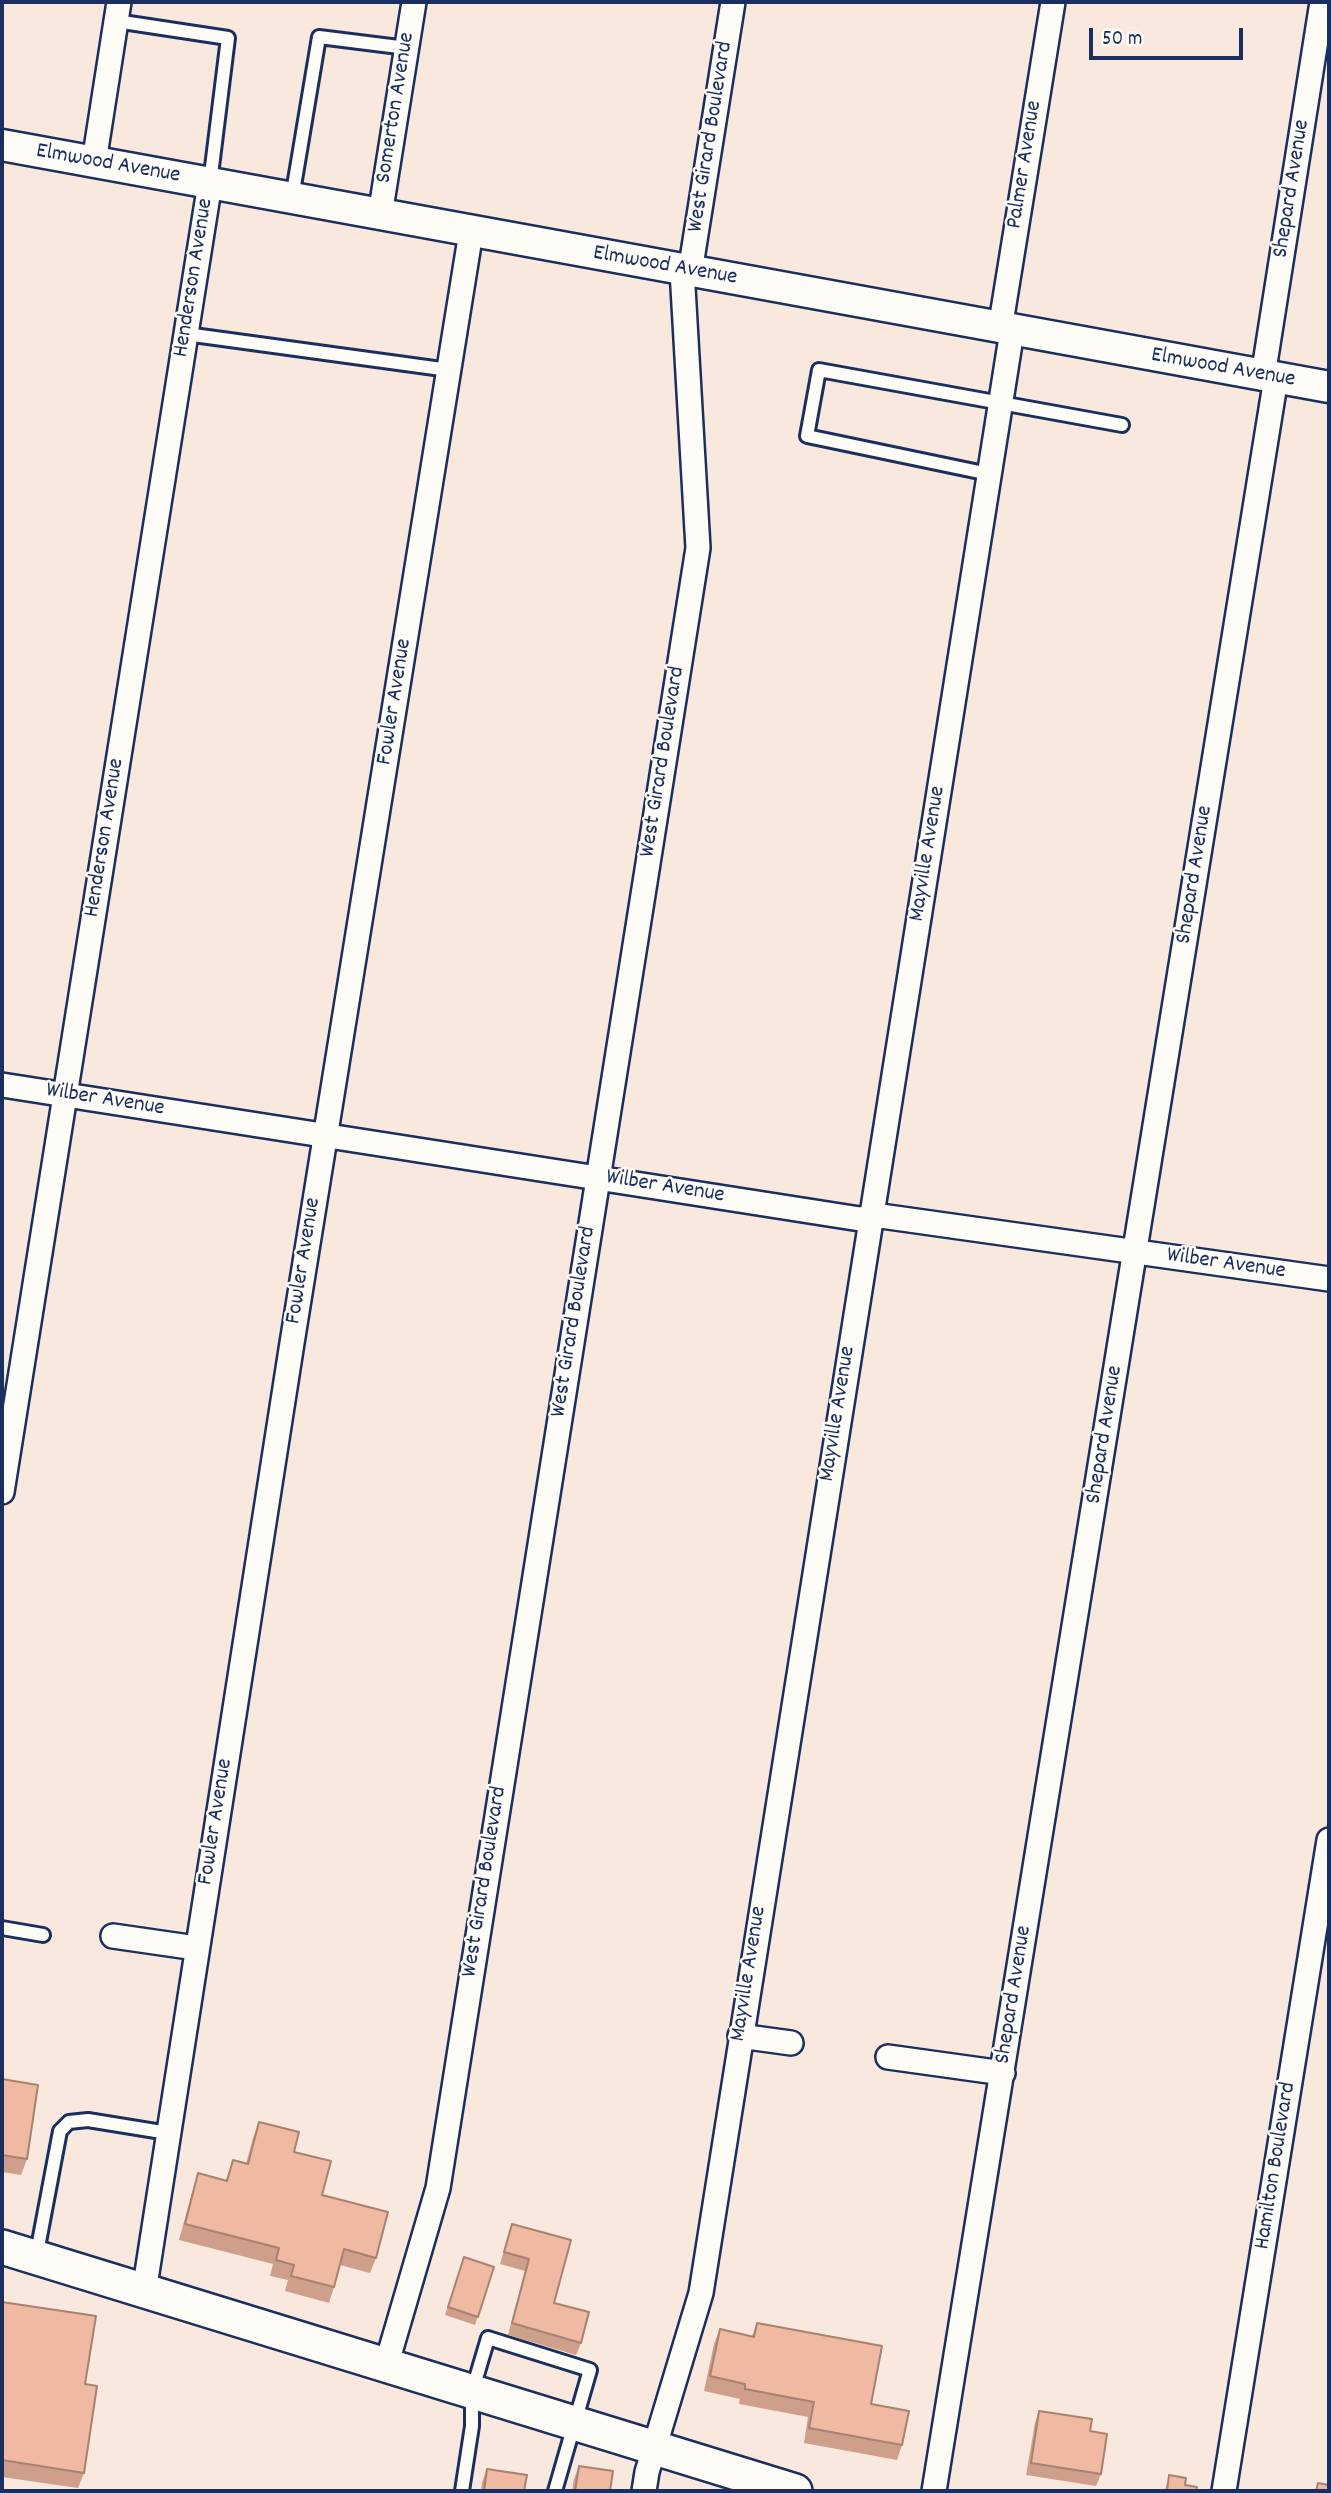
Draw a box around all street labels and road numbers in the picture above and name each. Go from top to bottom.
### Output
street label: Somerton Avenue [371,31,423,185]
street label: West Girard Boulevard [683,40,741,234]
street label: Palmer Avenue [1002,99,1050,231]
street label: Shepard Avenue [1268,118,1318,260]
street label: Elmwood Avenue [34,139,182,191]
street label: Henderson Avenue [169,196,221,360]
street label: Elmwood Avenue [591,241,739,293]
street label: Elmwood Avenue [1149,343,1297,395]
street label: Fowler Avenue [372,637,420,767]
street label: West Girard Boulevard [635,665,693,859]
street label: Henderson Avenue [80,756,132,920]
street label: Mayville Avenue [905,784,953,924]
street label: Shepard Avenue [1171,804,1221,946]
street label: Wilber Avenue [44,1078,166,1124]
street label: Wilber Avenue [604,1165,726,1211]
street label: Fowler Avenue [281,1196,329,1326]
street label: West Girard Boulevard [546,1225,604,1419]
street label: Wilber Avenue [1165,1243,1287,1287]
street label: Mayville Avenue [815,1344,863,1484]
street label: Shepard Avenue [1081,1364,1131,1506]
street label: Fowler Avenue [193,1757,241,1887]
street label: West Girard Boulevard [457,1785,515,1979]
street label: Mayville Avenue [726,1904,774,2044]
street label: Shepard Avenue [990,1924,1040,2066]
street label: Hamilton Boulevard [1250,2080,1304,2252]

